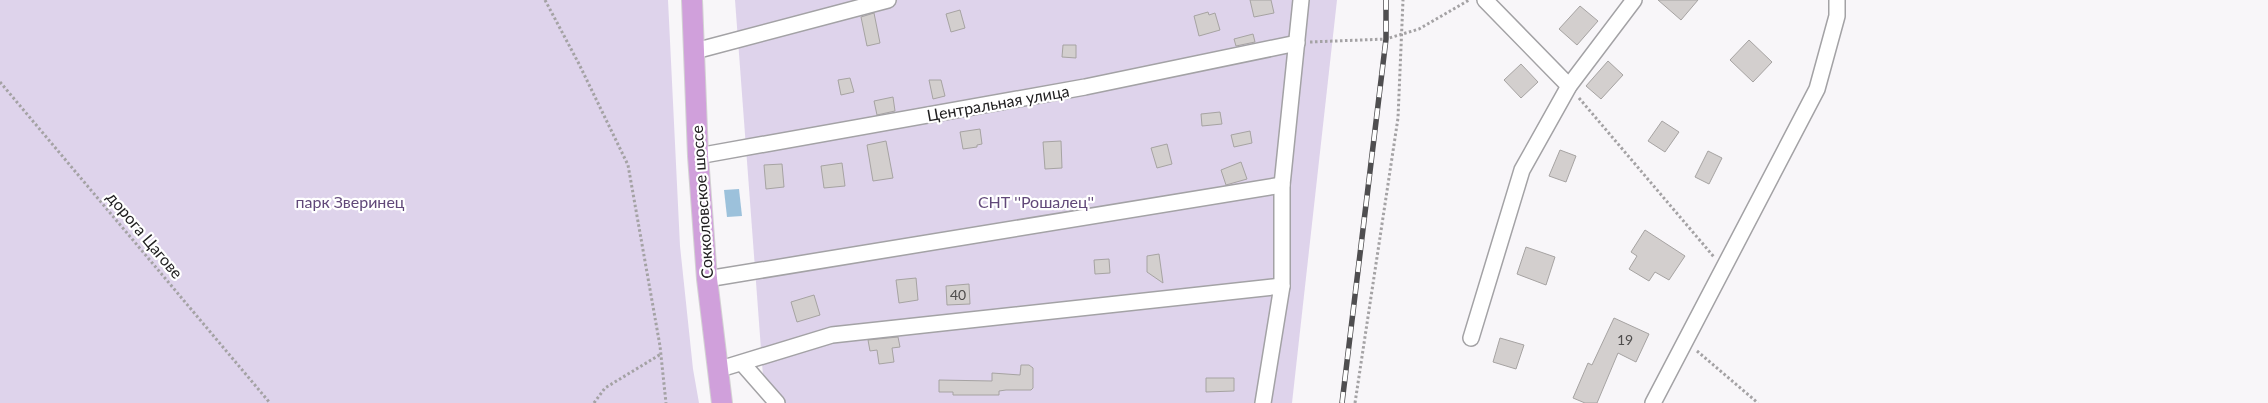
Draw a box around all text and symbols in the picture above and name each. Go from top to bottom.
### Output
street label: Центральная улица [925,81,1071,124]
street label: Сокколовское шоссе [687,125,716,279]
street label: дорога Цагове [104,187,187,282]
park label: парк Зверинец [295,192,405,211]
park label: СНТ ''Рошалец'' [978,192,1094,211]
house number: 40 [950,286,966,303]
house number: 19 [1617,331,1633,348]

